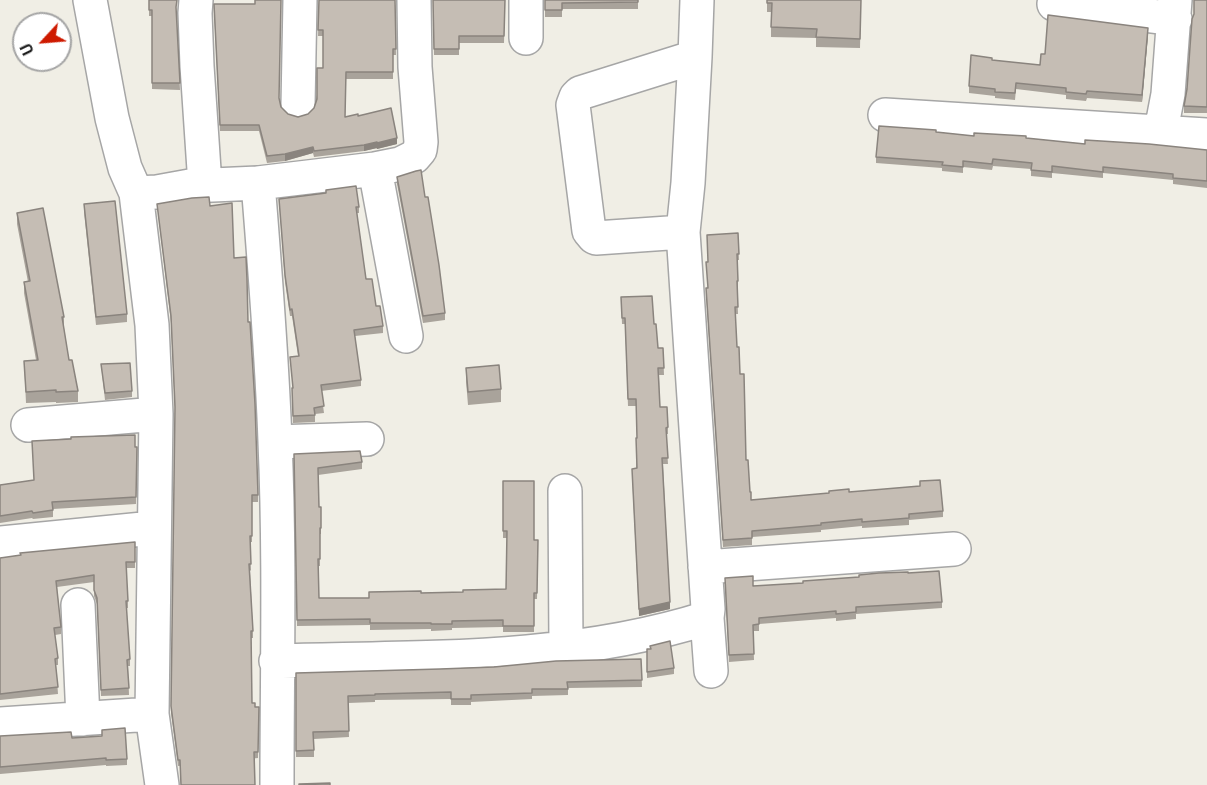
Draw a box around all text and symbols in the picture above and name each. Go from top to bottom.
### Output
north arrow [12,12,72,72]
text: U [16,40,38,58]

